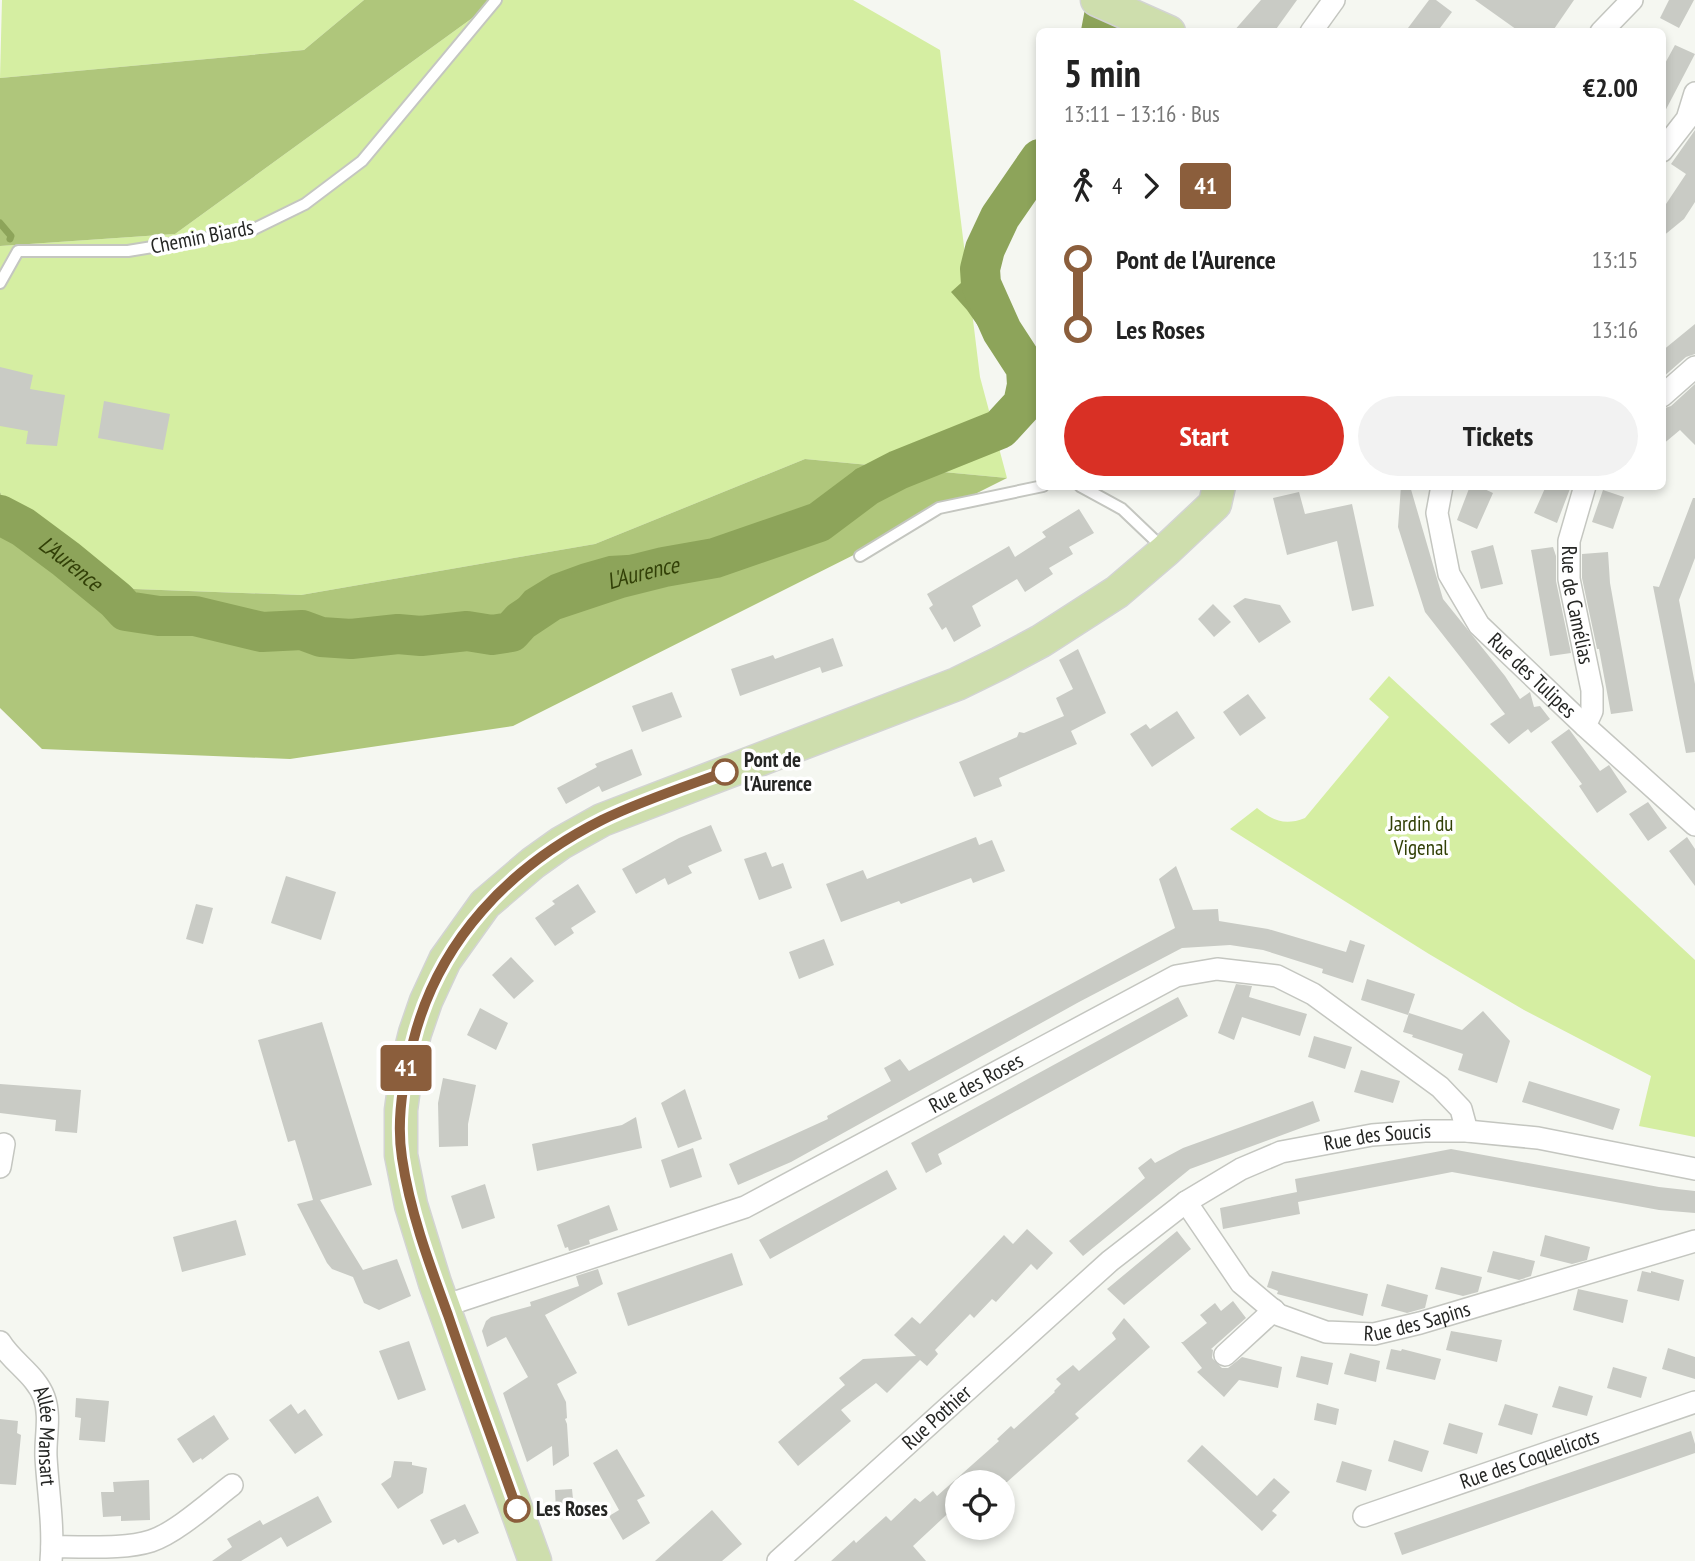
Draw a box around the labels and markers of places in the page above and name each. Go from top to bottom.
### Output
place label: Pont de l'Aurence [744,746,812,797]
marker: Pont de l'Aurence [712,759,738,785]
place label: Les Roses [536,1495,608,1522]
marker: Les Roses [504,1496,530,1522]

